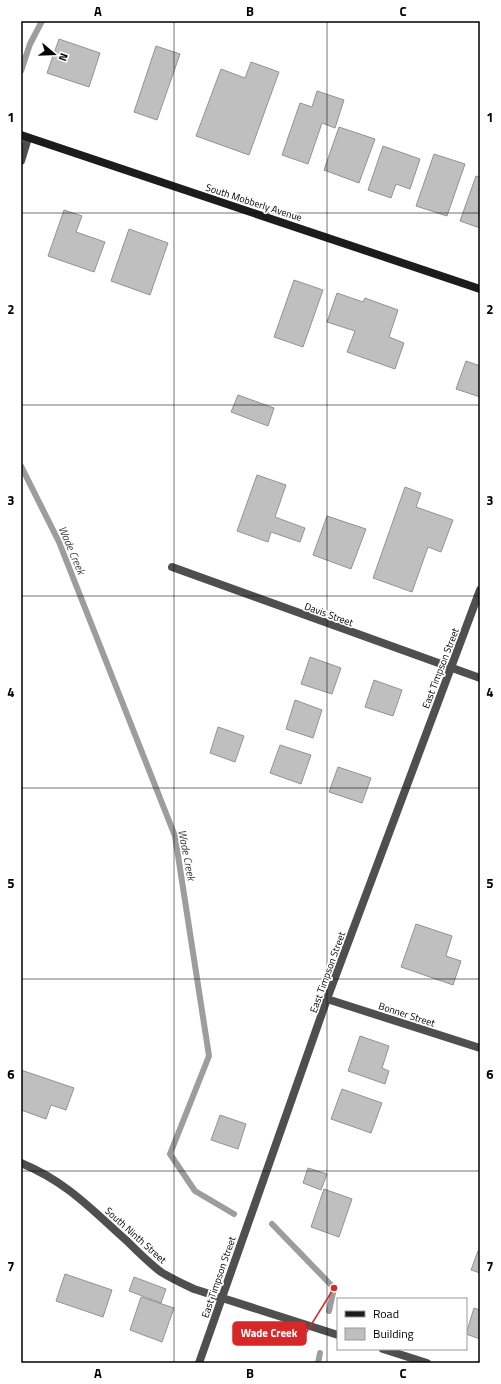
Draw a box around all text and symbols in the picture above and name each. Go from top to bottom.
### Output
text: A [94,1,102,21]
text: B [246,1,254,21]
text: C [399,1,407,21]
north arrow [34,34,74,74]
text: N [55,51,72,63]
text: 1 [7,107,15,127]
text: 1 [486,107,494,127]
street label: South Mobberly Avenue [204,180,304,225]
text: 2 [7,299,15,319]
text: 2 [486,299,494,319]
text: 3 [7,490,15,510]
text: 3 [486,490,494,510]
water label: Wade Creek [55,523,90,578]
street label: Davis Street [302,599,356,630]
street label: East Timpson Street [418,625,463,711]
text: 4 [7,682,15,702]
text: 4 [486,682,494,702]
water label: Wade Creek [174,828,200,883]
text: 5 [7,873,15,893]
text: 5 [486,873,494,893]
street label: East Timpson Street [306,929,349,1015]
street label: Bonner Street [377,998,438,1031]
text: 6 [7,1064,15,1084]
text: 6 [486,1064,494,1084]
street label: South Ninth Street [102,1204,170,1267]
street label: East Timpson Street [198,1234,240,1320]
text: 7 [7,1256,15,1276]
text: 7 [486,1256,494,1276]
legend [337,1298,467,1350]
text: Road [373,1304,399,1323]
callout: Wade Creek [233,1322,306,1345]
text: Building [373,1324,414,1343]
text: Wade Creek [241,1325,298,1341]
text: A [94,1363,102,1383]
text: B [246,1363,254,1383]
text: C [399,1363,407,1383]

